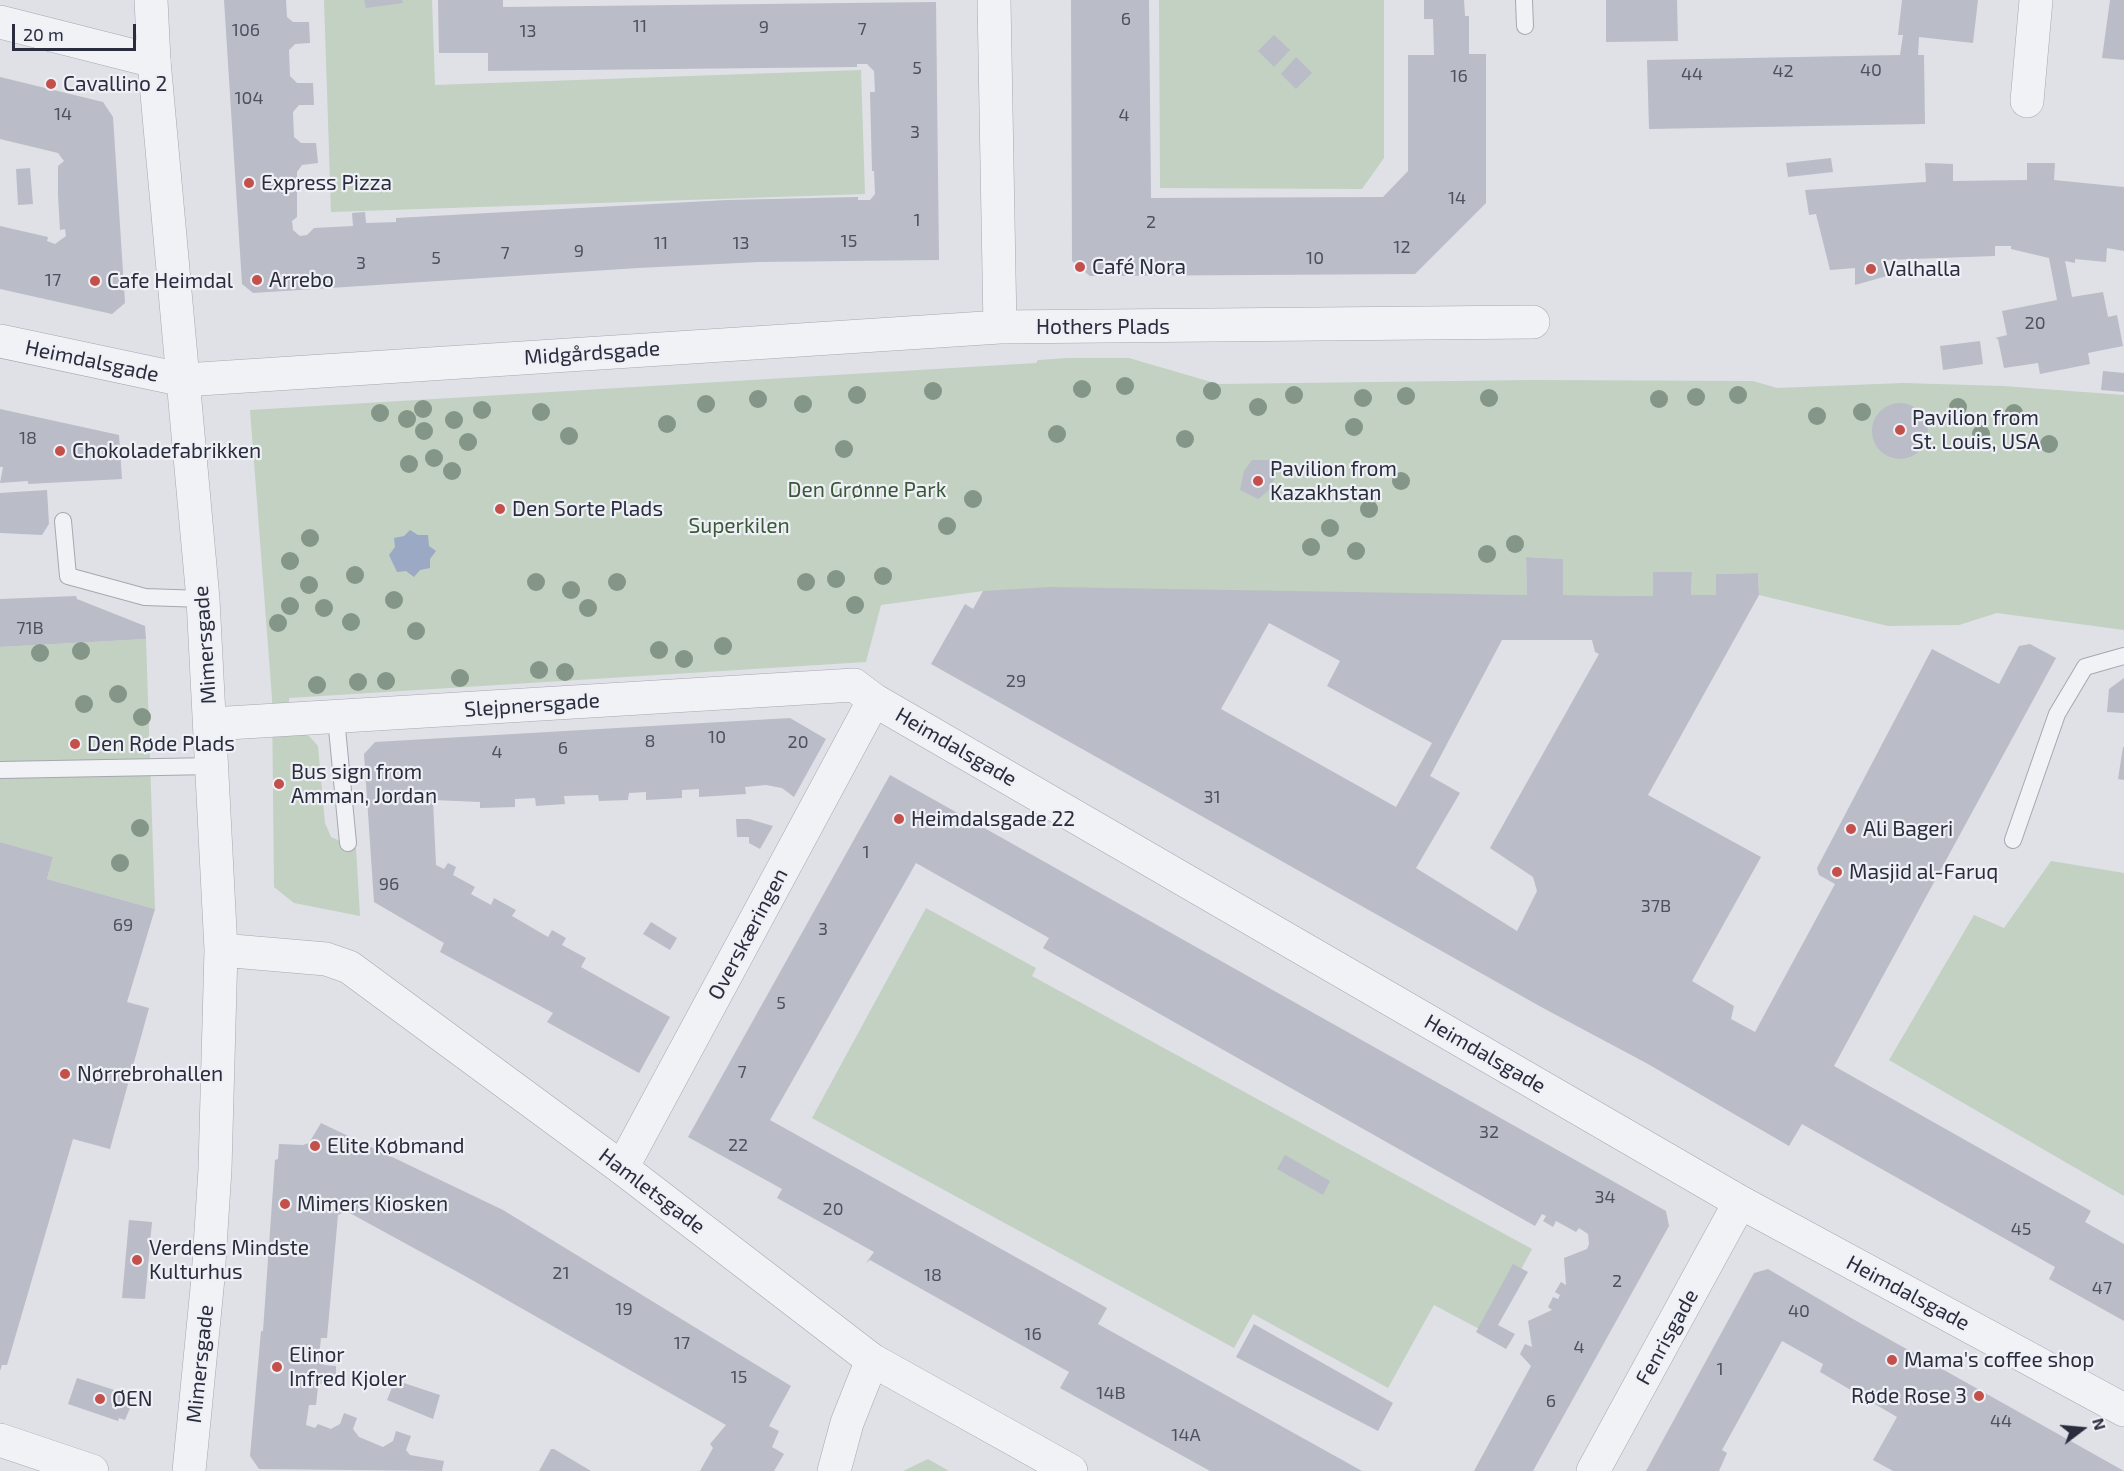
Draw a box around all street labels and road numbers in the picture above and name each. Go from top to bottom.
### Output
street label: Hothers Plads [1036,314,1170,340]
street label: Heimdalsgade [23,335,161,387]
street label: Midgårdsgade [523,336,661,370]
street label: Mimersgade [188,585,222,705]
street label: Slejpnersgade [463,688,601,722]
street label: Heimdalsgade [891,702,1021,792]
street label: Overskæringen [703,864,793,1004]
street label: Heimdalsgade [1420,1009,1550,1099]
street label: Hamletsgade [594,1143,710,1239]
street label: Heimdalsgade [1842,1250,1974,1336]
street label: Fenrisgade [1630,1285,1704,1389]
street label: Mimersgade [181,1304,219,1424]

